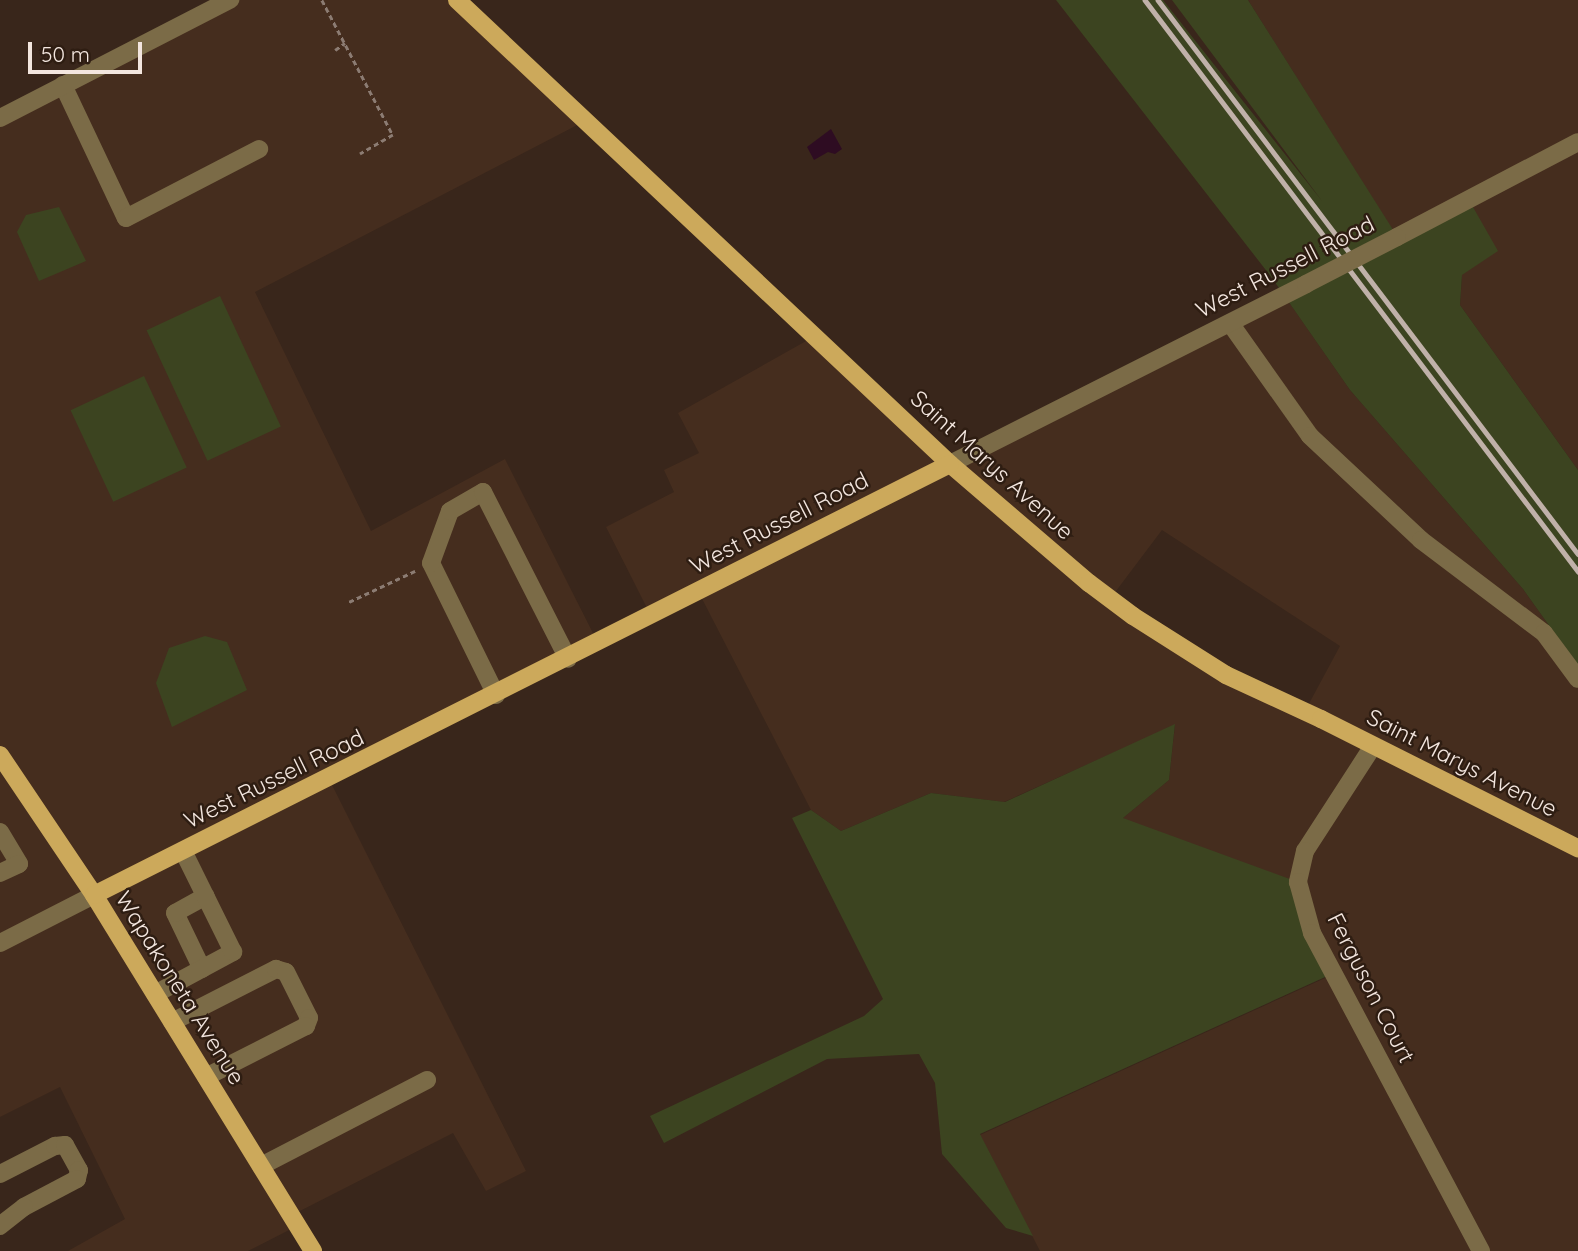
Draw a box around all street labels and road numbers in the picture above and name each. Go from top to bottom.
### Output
street label: West Russell Road [1191,210,1379,324]
street label: Saint Marys Avenue [905,385,1079,545]
street label: West Russell Road [685,466,873,580]
street label: Saint Marys Avenue [1362,703,1562,823]
street label: West Russell Road [180,724,368,834]
street label: Wapakoneta Avenue [109,886,251,1090]
street label: Ferguson Court [1321,909,1421,1067]

